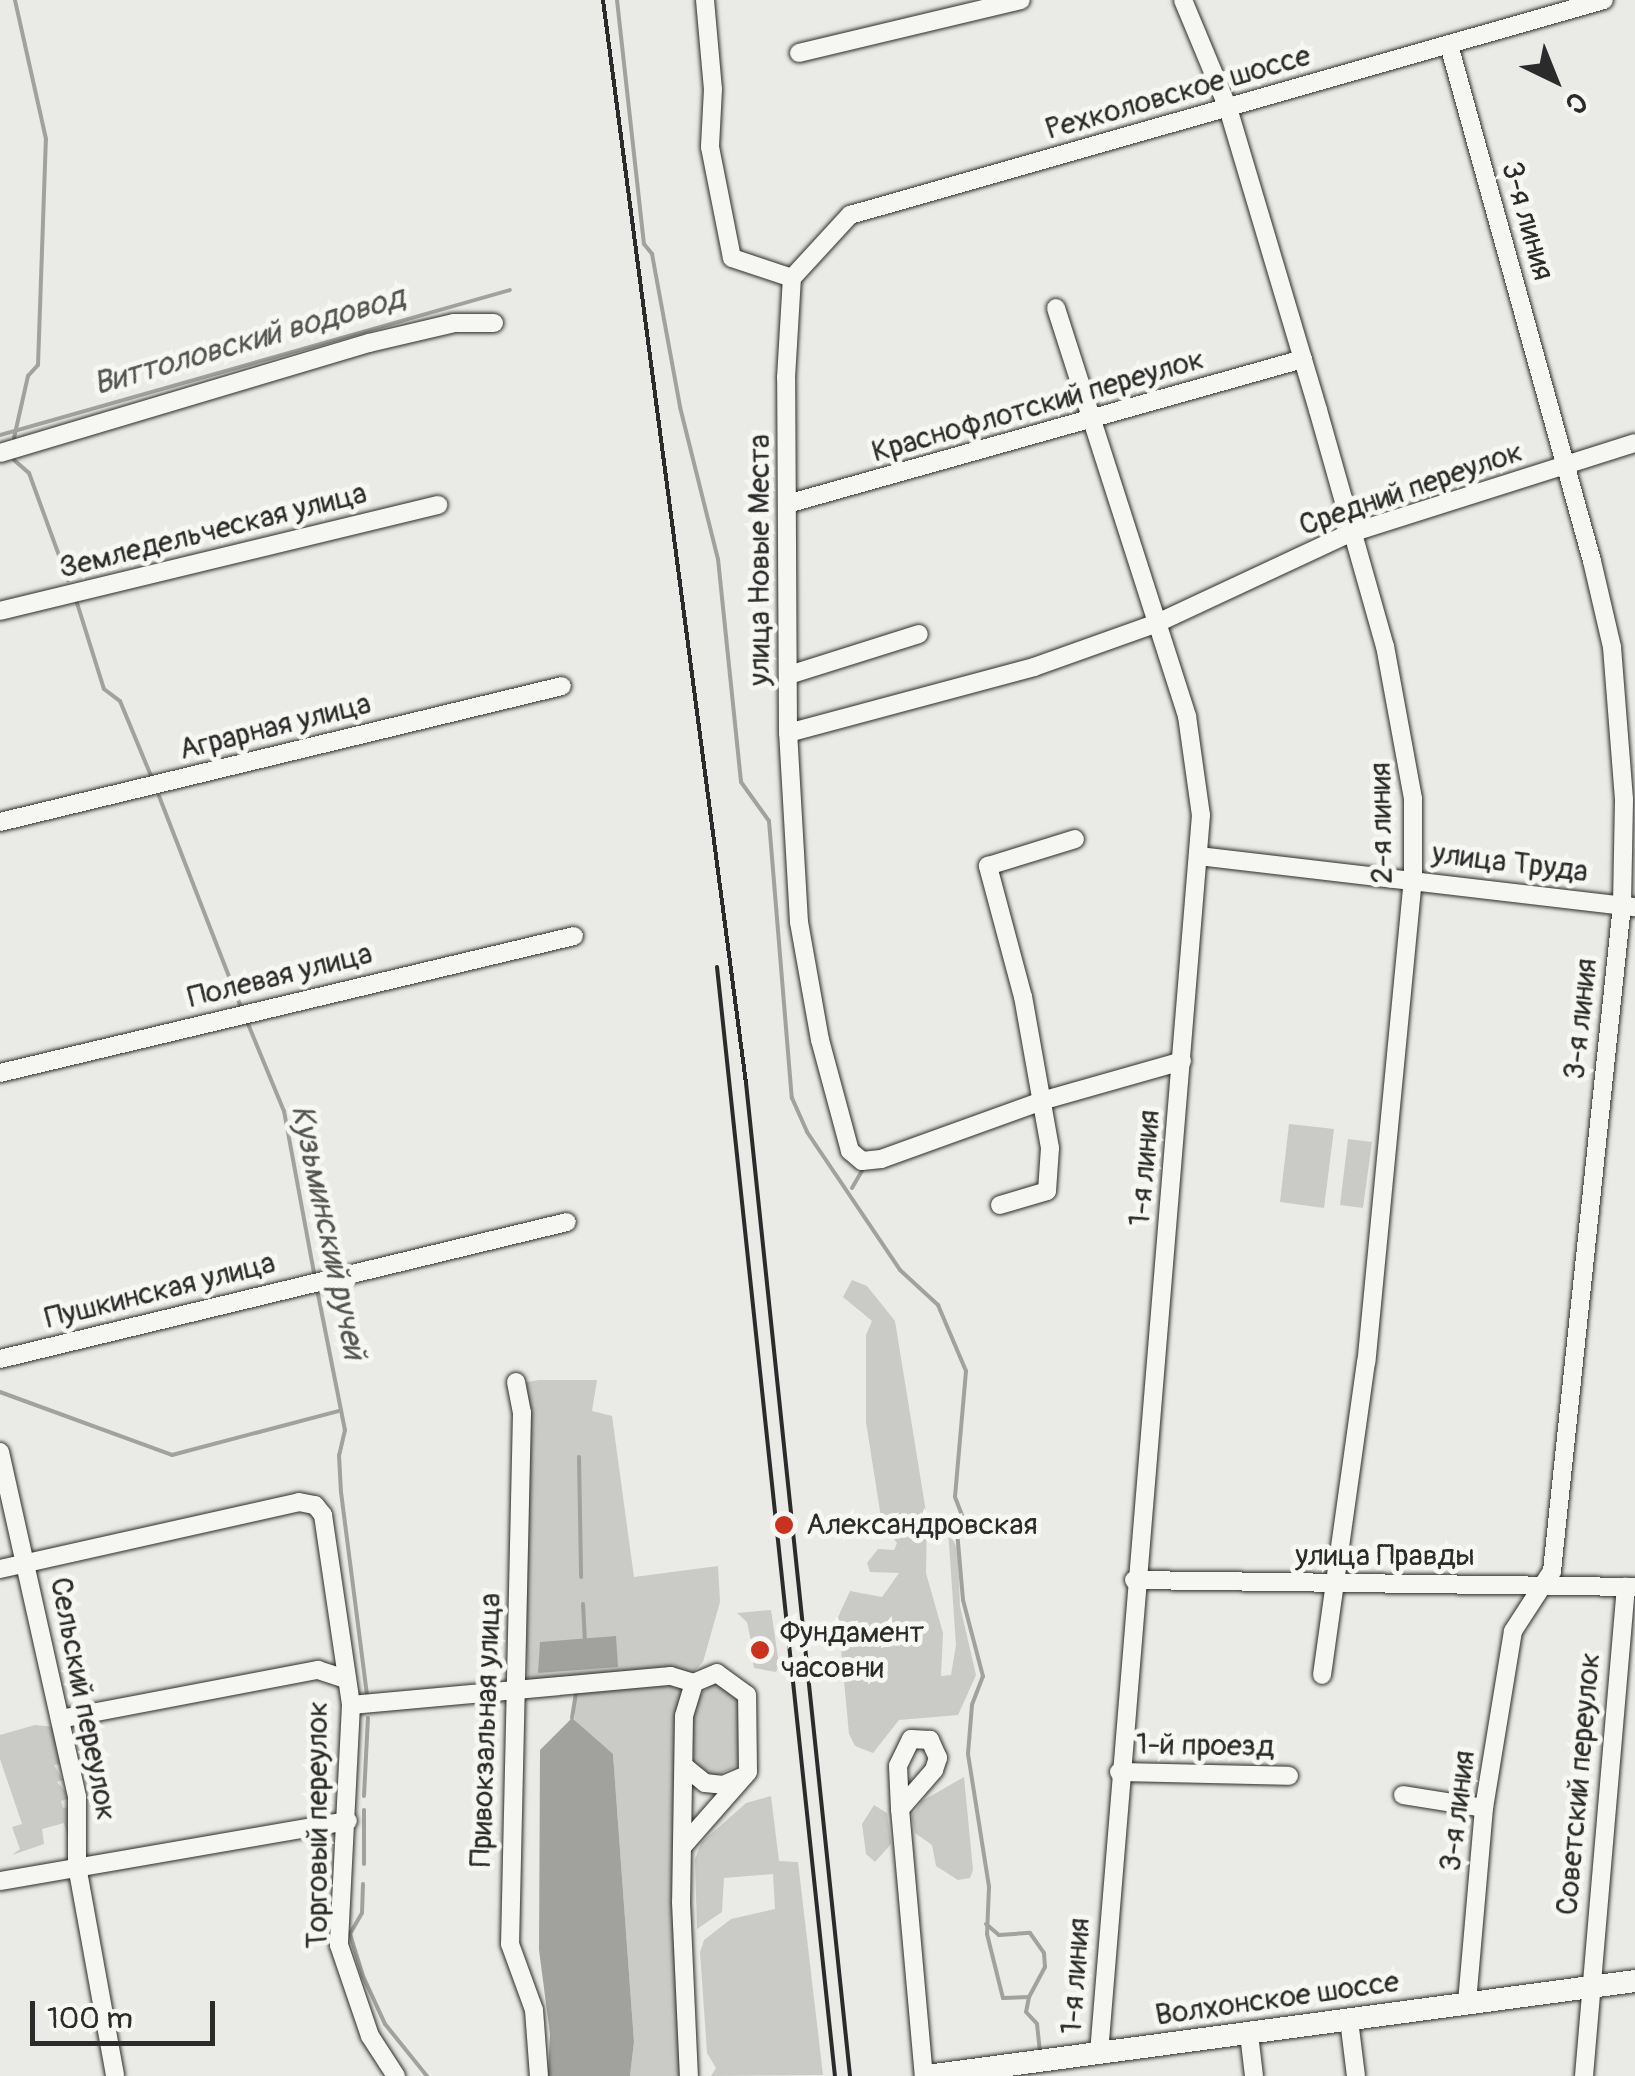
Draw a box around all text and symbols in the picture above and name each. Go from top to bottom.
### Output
north arrow [1505,30,1605,130]
street label: Рехколовское шоссе [1041,38,1315,148]
text: С [1558,84,1594,121]
street label: 3-я линия [1493,158,1561,284]
water label: Виттоловский водовод [89,278,409,404]
street label: Краснофлотский переулок [868,341,1208,471]
street label: улица Новые Места [742,434,778,686]
street label: Средний переулок [1295,434,1527,544]
street label: Земледельческая улица [56,475,370,587]
street label: Аграрная улица [175,686,375,768]
street label: 2-я линия [1363,762,1401,884]
street label: улица Труда [1430,836,1590,890]
street label: Полевая улица [184,936,376,1016]
street label: 3-я линия [1557,957,1605,1081]
water label: Кузьминский ручей [282,1101,374,1363]
street label: 1-я линия [1122,1108,1168,1228]
street label: Пушкинская улица [41,1245,279,1337]
place label: Александровская [806,1507,1037,1543]
marker: Александровская [771,1512,797,1538]
street label: улица Правды [1295,1538,1475,1574]
street label: Сельский переулок [42,1574,124,1824]
street label: Привокзальная улица [463,1592,509,1868]
place label: Фундамент часовни [780,1615,924,1686]
marker: Фундамент часовни [749,1639,771,1661]
street label: Советский переулок [1550,1651,1608,1917]
street label: Торговый переулок [300,1701,336,1949]
street label: 1-й проезд [1136,1727,1274,1765]
street label: 3-я линия [1433,1748,1483,1874]
street label: 1-я линия [1054,1917,1098,2035]
street label: Волхонское шоссе [1153,1964,1401,2034]
scale bar [35,1981,220,2043]
text: 100 m [47,2000,133,2037]

